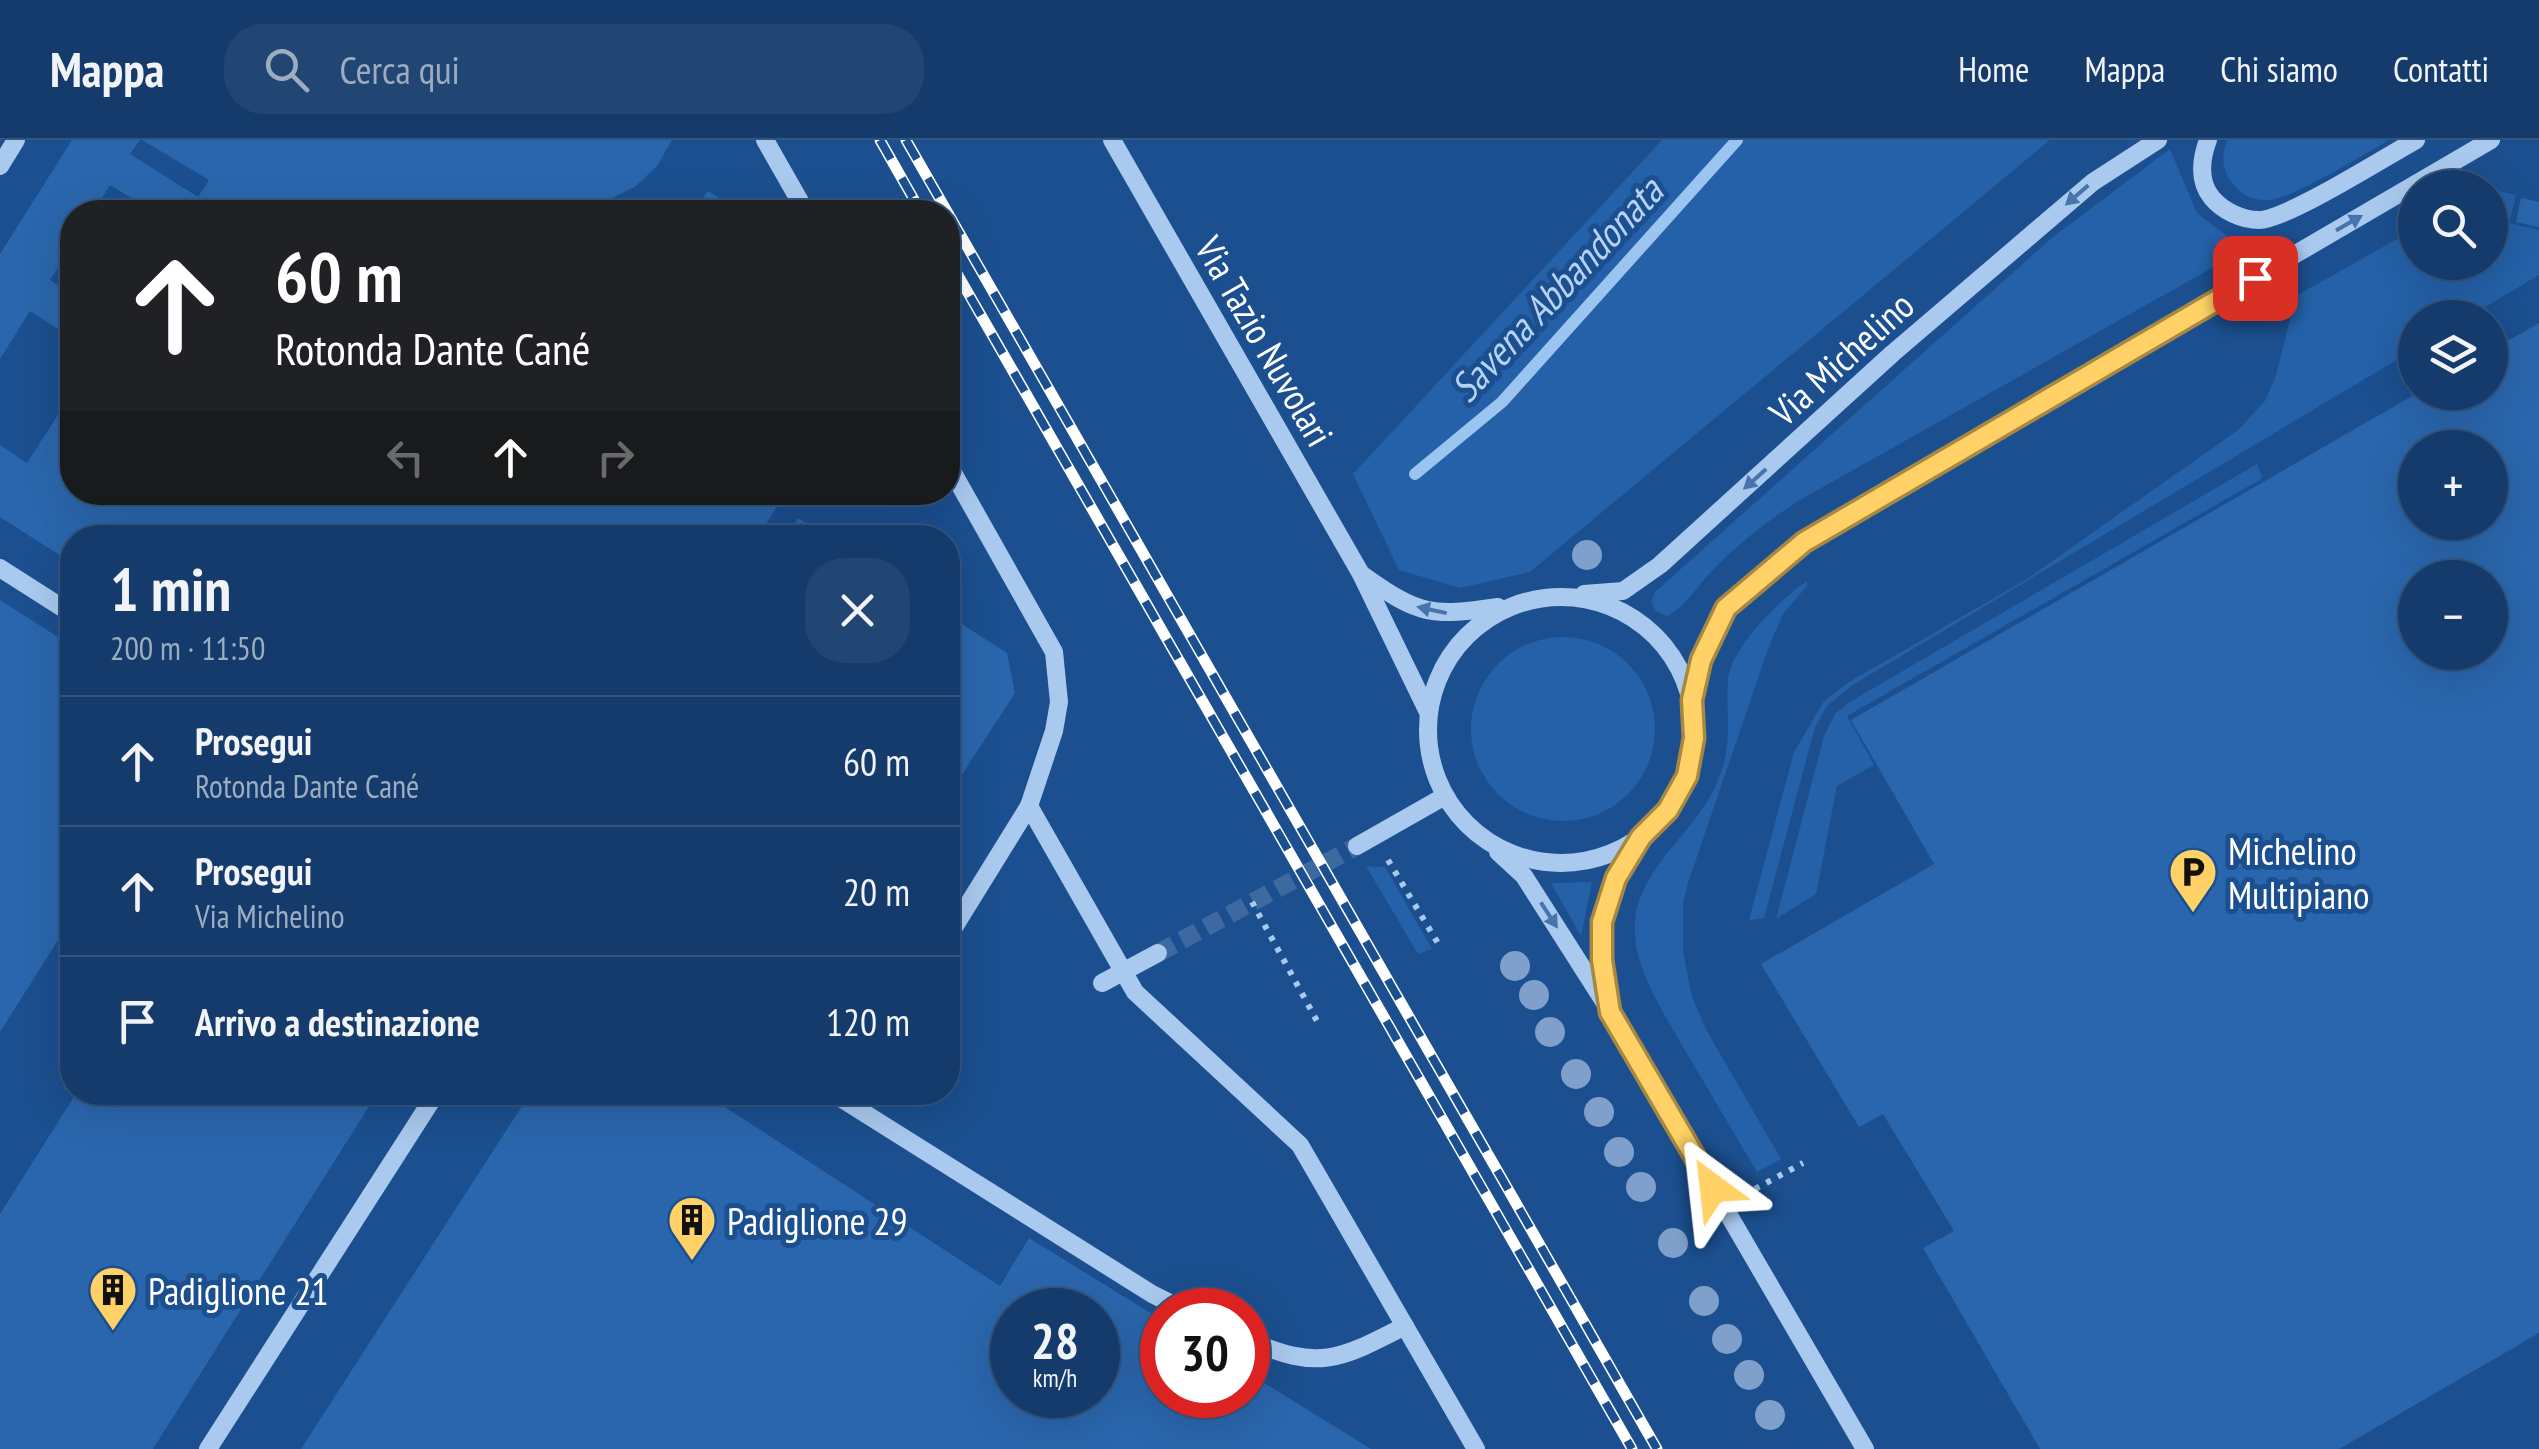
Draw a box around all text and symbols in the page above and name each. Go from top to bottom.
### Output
search box [224,24,924,114]
text: Mappa [50,38,164,100]
icon: search [259,42,314,97]
text: Cerca qui [339,45,460,94]
text: Home [1958,46,2029,92]
text: Mappa [2084,46,2165,92]
text: Chi siamo [2220,46,2338,92]
text: Contatti [2393,46,2489,92]
water label: Savena Abbandonata [1439,164,1675,412]
map controls [2398,170,2508,670]
button: search [2398,170,2508,280]
one-way arrow [2065,184,2090,205]
one-way arrow [2335,215,2363,232]
street label: Via Tazio Nuvolari [1185,226,1345,455]
text: 60 m [275,231,403,321]
pin [2213,236,2298,321]
icon: ahead [110,240,240,370]
icon: arrive [2228,251,2283,306]
street label: Via Michelino [1758,280,1923,436]
button: layers [2398,300,2508,410]
text: Rotonda Dante Cané [275,319,590,377]
icon: left [378,430,433,485]
icon: ahead [483,430,538,485]
icon: right [588,430,643,485]
button: + [2398,430,2508,540]
one-way arrow [1743,467,1767,490]
text: 1 min [110,550,231,628]
button: close [805,558,910,663]
button: − [2398,560,2508,670]
one-way arrow [1416,602,1447,618]
text: 200 m · 11:50 [110,627,265,669]
text: Prosegui [195,716,312,765]
icon: ahead [110,734,165,789]
text: 60 m [843,737,910,786]
text: Rotonda Dante Cané [195,765,419,807]
place label: Michelino Multipiano [2228,826,2369,919]
text: Prosegui [195,846,312,895]
parking icon: Michelino Multipiano [2167,846,2219,914]
icon: ahead [110,864,165,919]
text: 20 m [843,867,910,916]
text: Via Michelino [195,895,345,937]
one-way arrow [1539,902,1557,929]
icon: arrive [110,994,165,1049]
text: Arrivo a destinazione [195,997,480,1046]
text: 120 m [826,997,910,1046]
position arrow [1661,1136,1765,1240]
building icon: Padiglione 29 [666,1194,718,1262]
place label: Padiglione 29 [727,1196,908,1245]
building icon: Padiglione 21 [87,1264,139,1332]
place label: Padiglione 21 [148,1266,329,1315]
speed limit sign: 30 [1140,1288,1270,1418]
text: 28 [1031,1308,1079,1373]
text: km/h [1033,1362,1077,1394]

